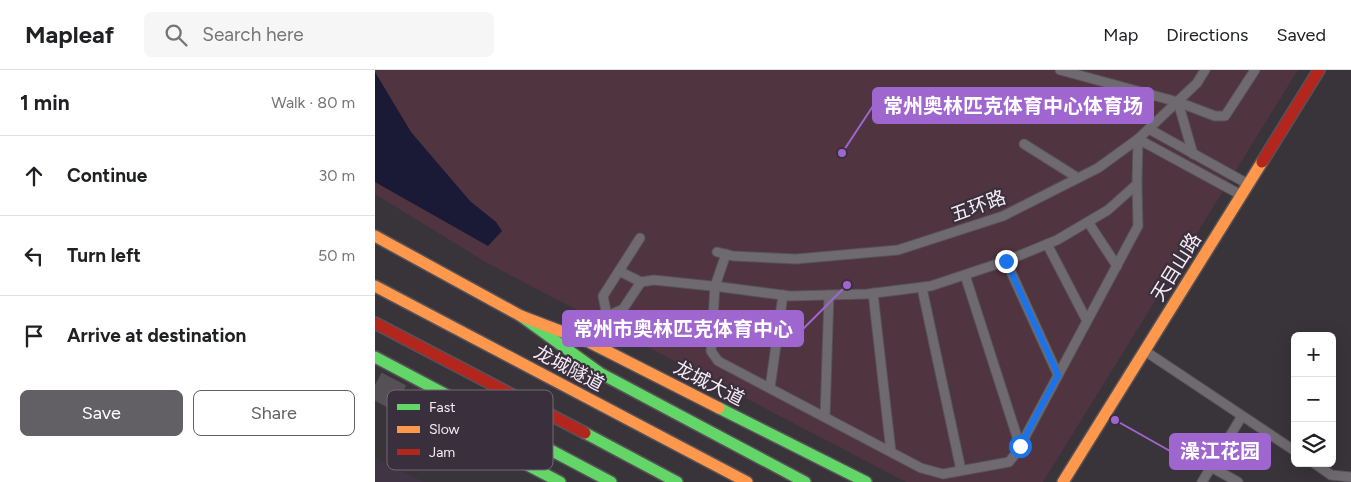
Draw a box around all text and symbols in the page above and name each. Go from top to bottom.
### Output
search box [144,12,494,57]
text: Mapleaf [25,20,114,49]
icon: search [162,21,190,49]
text: Search here [202,23,304,46]
text: Map [1103,24,1138,46]
text: Directions [1166,24,1248,46]
text: Saved [1276,24,1326,46]
callout: 常州奥林匹克体育中心体育场 [873,88,1153,123]
text: 1 min [20,90,70,115]
text: Walk · 80 m [271,93,355,112]
text: 常州奥林匹克体育中心体育场 [883,94,1143,118]
icon: ahead [20,162,48,190]
text: Continue [67,164,147,187]
text: 30 m [318,166,355,185]
street label: 五环路 [947,185,1009,227]
street label: 天目山路 [1146,229,1206,305]
icon: left [20,242,48,270]
text: Turn left [67,244,141,267]
text: 50 m [318,246,355,265]
route end [995,250,1018,273]
callout: 常州市奥林匹克体育中心 [563,311,803,346]
text: 常州市奥林匹克体育中心 [573,317,793,341]
icon: arrive [20,322,48,350]
text: Arrive at destination [67,324,246,347]
map controls [1291,332,1336,467]
button: + [1291,332,1336,377]
street label: 龙城隧道 [530,340,608,396]
street label: 龙城大道 [670,355,748,411]
button: − [1291,377,1336,422]
button: Save [20,390,183,436]
button: Share [193,390,355,436]
legend [387,390,553,470]
text: Fast [429,399,455,416]
text: Slow [429,421,460,438]
button: layers [1291,422,1336,467]
callout: 澡江花园 [1170,434,1270,469]
route start [1009,435,1032,458]
text: 澡江花园 [1180,439,1260,463]
text: Jam [429,444,455,461]

